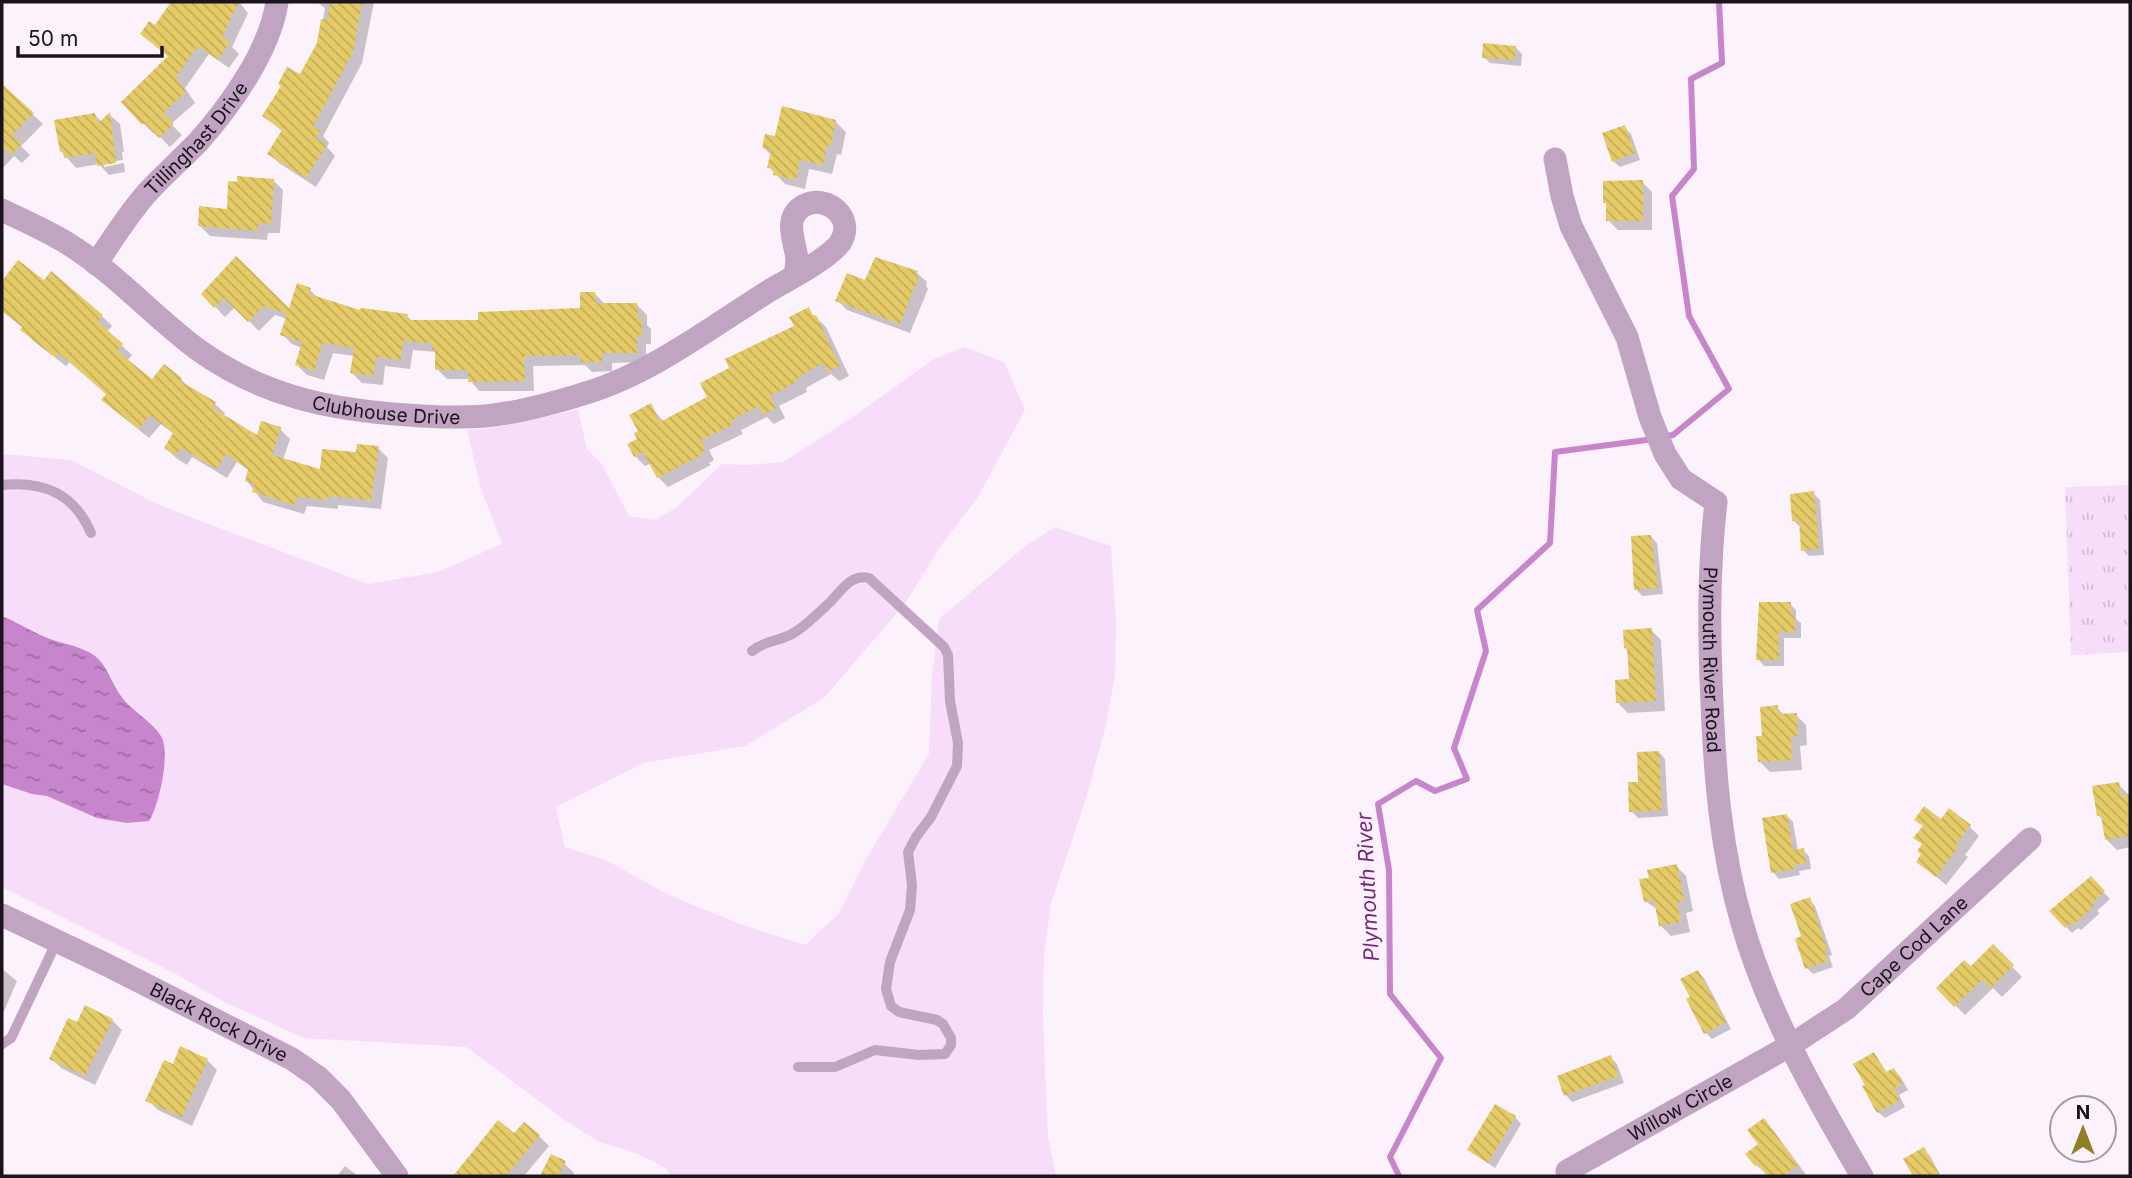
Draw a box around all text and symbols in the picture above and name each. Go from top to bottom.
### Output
scale bar [18,14,161,58]
text: 50 m [28,26,78,51]
street label: Tillinghast Drive [140,78,253,200]
street label: Clubhouse Drive [310,391,460,429]
street label: Plymouth River Road [1698,566,1726,754]
water label: Plymouth River [1351,811,1384,962]
street label: Cape Cod Lane [1855,891,1973,1002]
street label: Black Rock Drive [146,978,292,1067]
street label: Willow Circle [1624,1069,1737,1146]
north arrow [2048,1094,2118,1164]
text: N [2076,1101,2090,1124]

